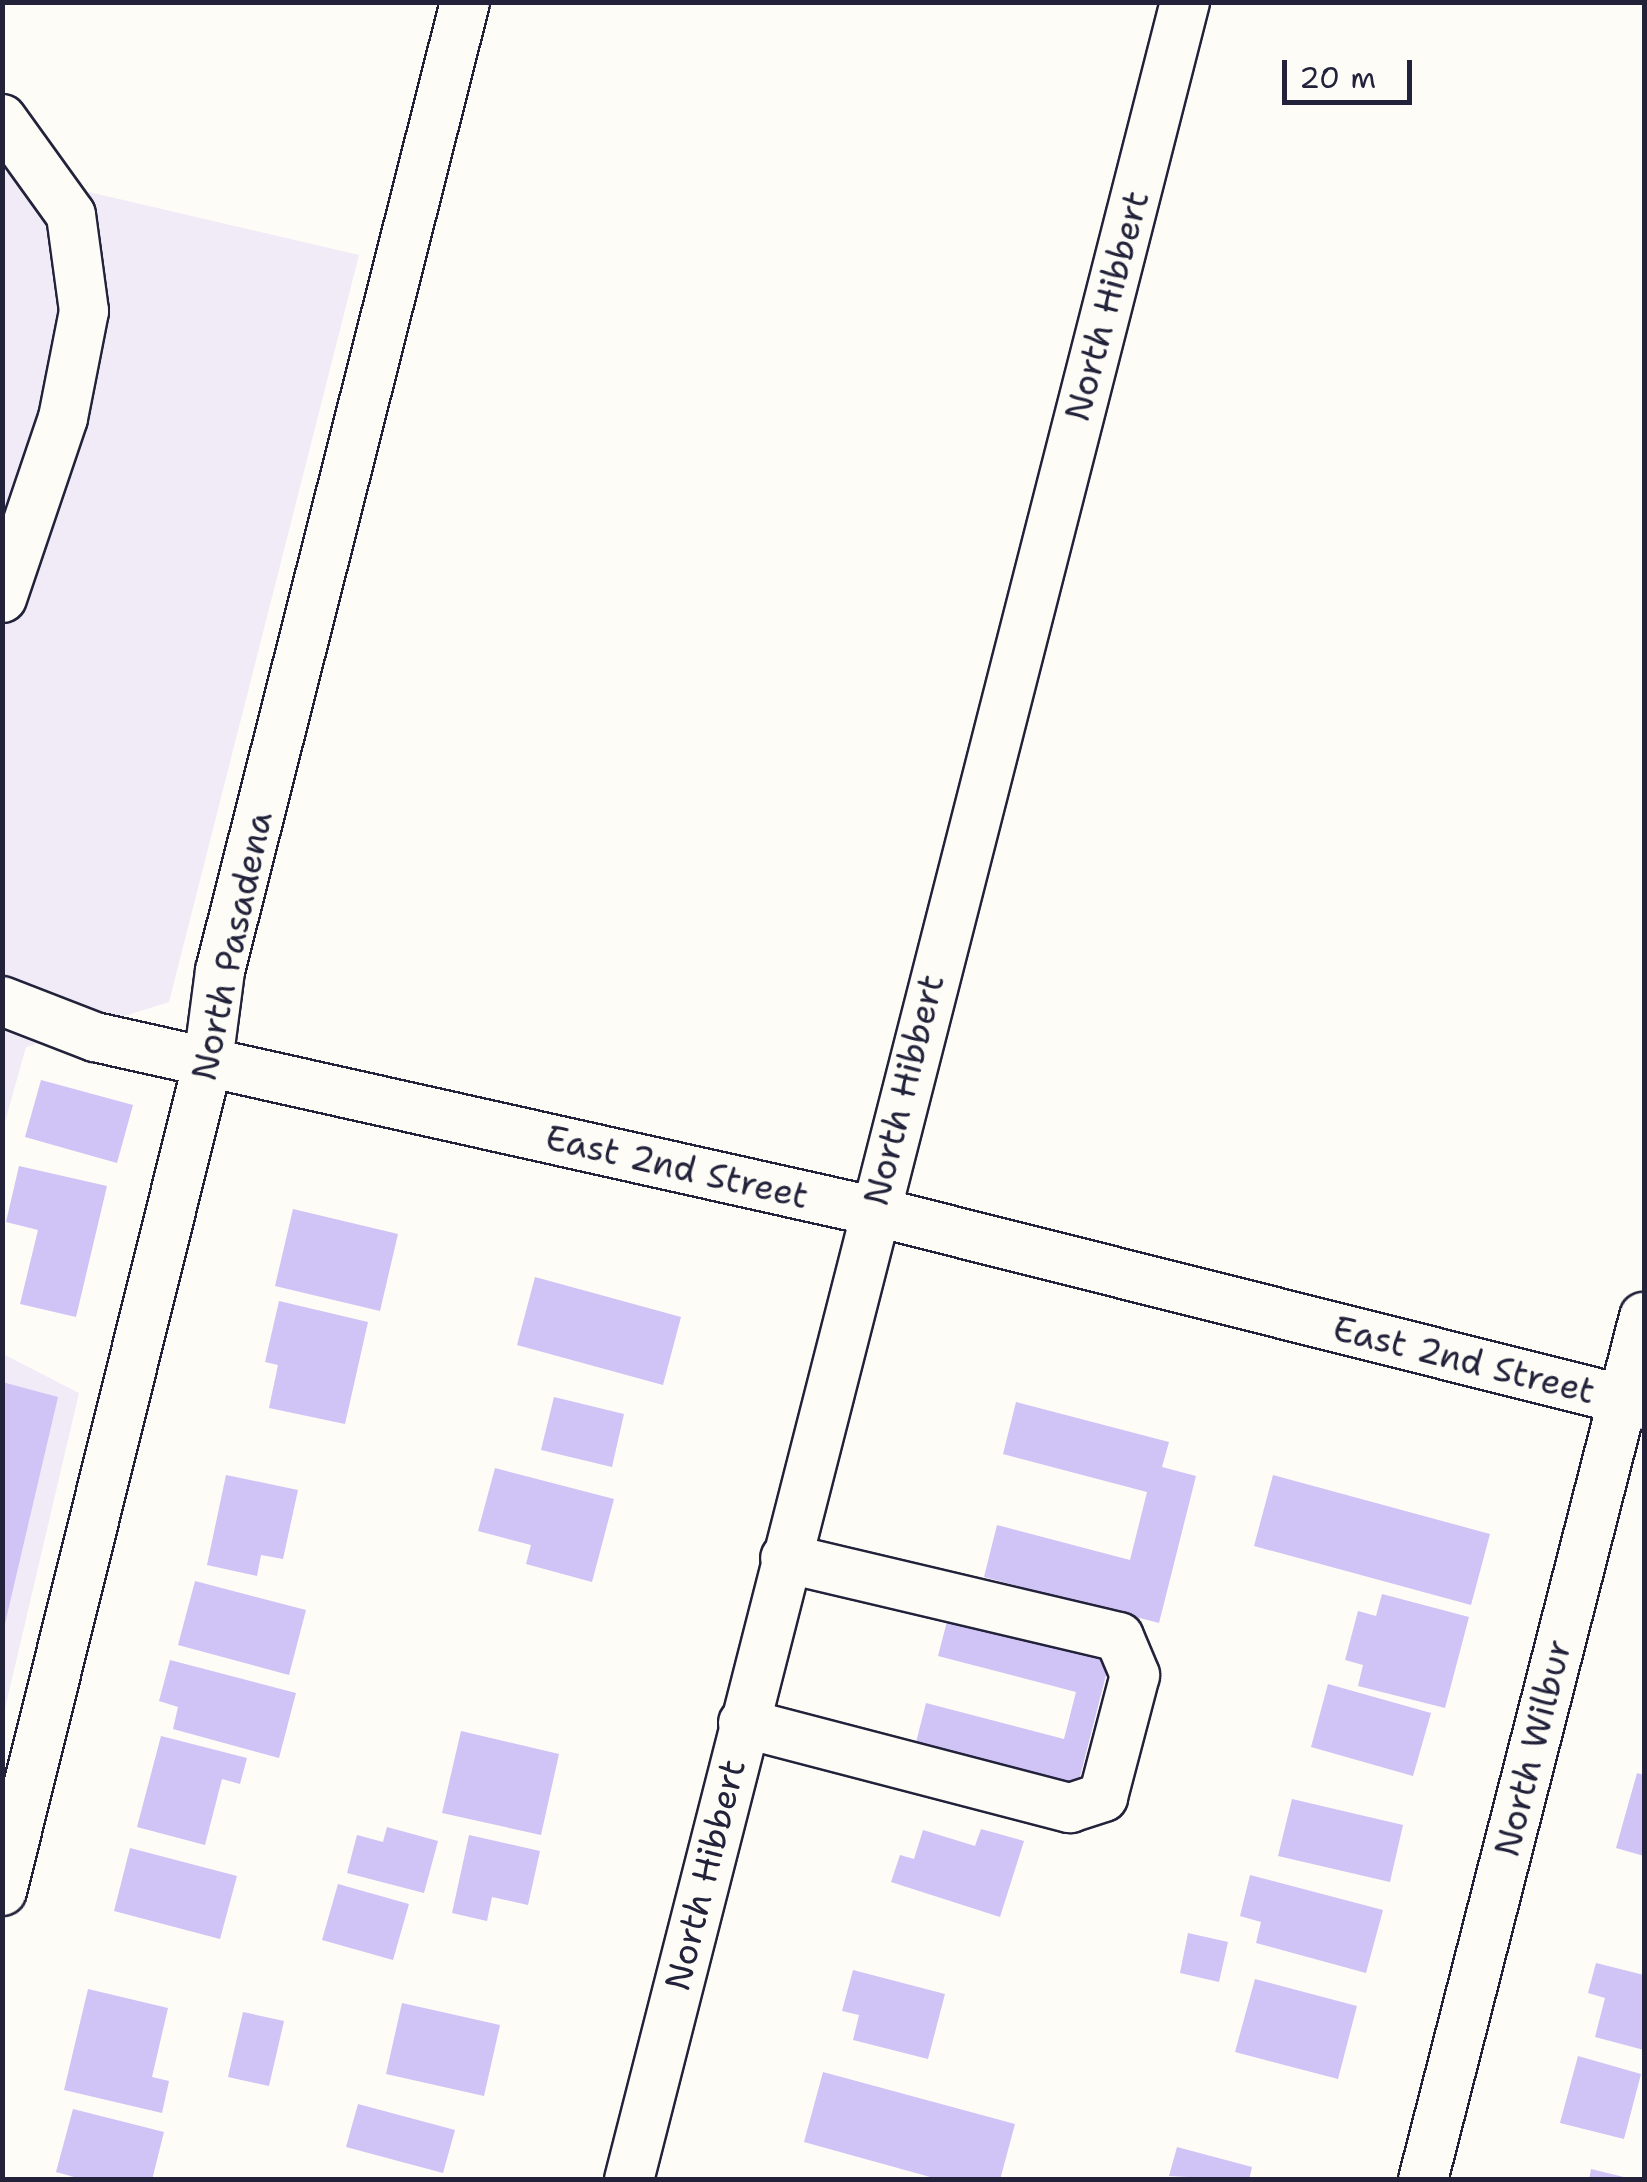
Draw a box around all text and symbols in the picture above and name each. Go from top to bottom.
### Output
scale bar [1287,40,1417,102]
text: 20 m [1299,57,1376,98]
street label: North Hibbert [1056,186,1158,426]
street label: North Pasadena [183,808,281,1084]
street label: North Hibbert [855,970,953,1210]
street label: East 2nd Street [542,1116,812,1218]
street label: East 2nd Street [1329,1307,1599,1413]
street label: North Wilbur [1486,1635,1580,1861]
street label: North Hibbert [656,1755,754,1995]

